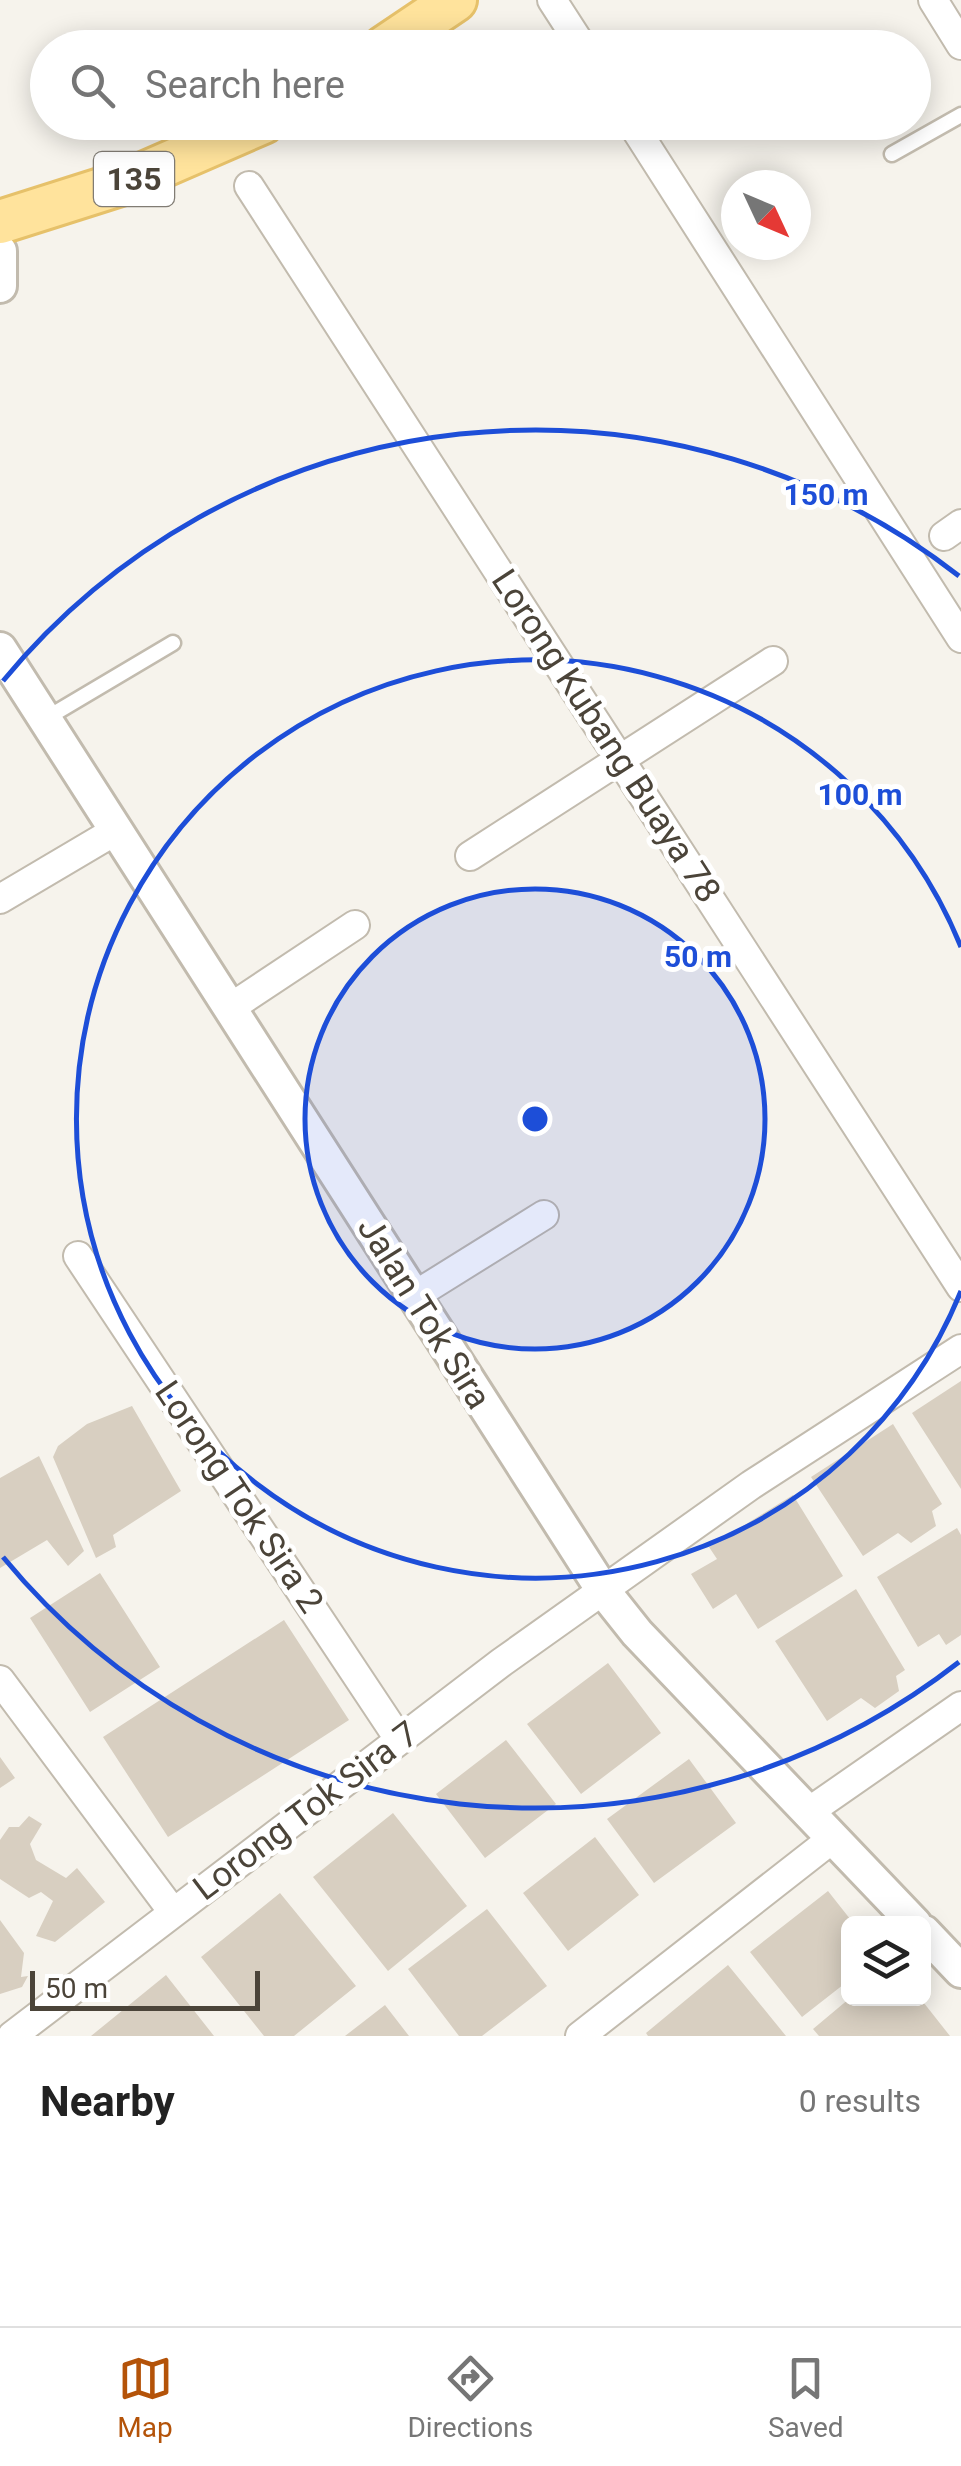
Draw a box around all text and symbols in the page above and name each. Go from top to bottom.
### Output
search box [30,30,931,140]
icon: search [65,58,120,113]
text: Search here [145,63,345,107]
road number: 135 [94,152,174,206]
north arrow [721,170,811,260]
text: 150 m [783,477,869,512]
street label: Lorong Kubang Buaya 78 [483,562,729,910]
text: 100 m [817,777,903,812]
text: 50 m [664,939,732,974]
centre of rings [517,1101,553,1137]
street label: Jalan Tok Sira [349,1210,499,1416]
street label: Lorong Tok Sira 2 [146,1373,332,1621]
street label: Lorong Tok Sira 7 [186,1713,426,1909]
map controls [841,1916,931,2006]
button: layers [841,1916,931,2006]
scale bar [30,1966,260,2010]
text: 50 m [45,1972,108,2005]
text: Nearby [40,2077,175,2126]
text: 0 results [799,2082,921,2120]
tab: Map [117,2351,173,2444]
tab: Directions [407,2351,533,2444]
tab: Saved [768,2351,844,2444]

